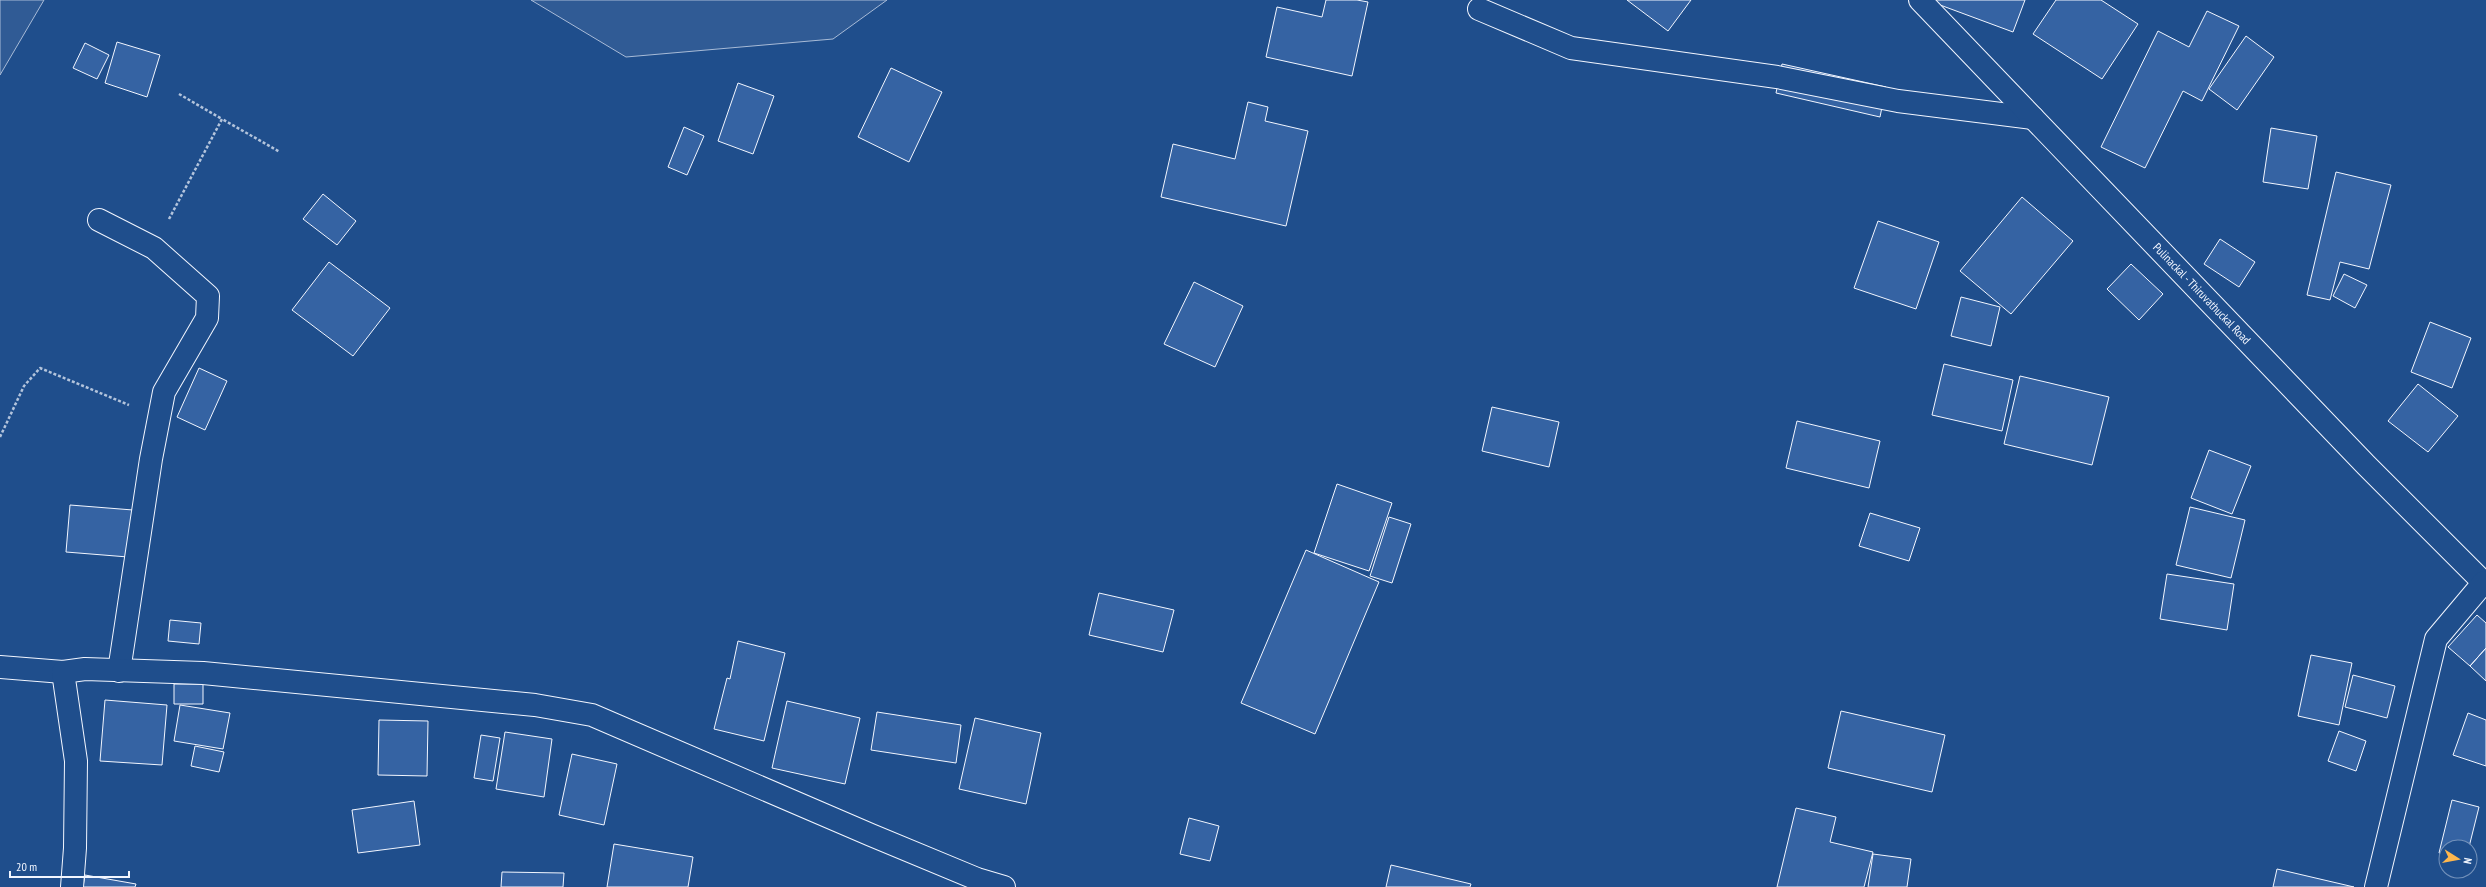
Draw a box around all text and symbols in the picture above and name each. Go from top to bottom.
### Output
street label: Pulinackal - Thiruvathuckal Road [2150,240,2254,347]
north arrow [2438,839,2478,879]
scale bar [10,853,129,879]
text: N [2460,857,2475,865]
text: 20 m [16,859,37,874]

